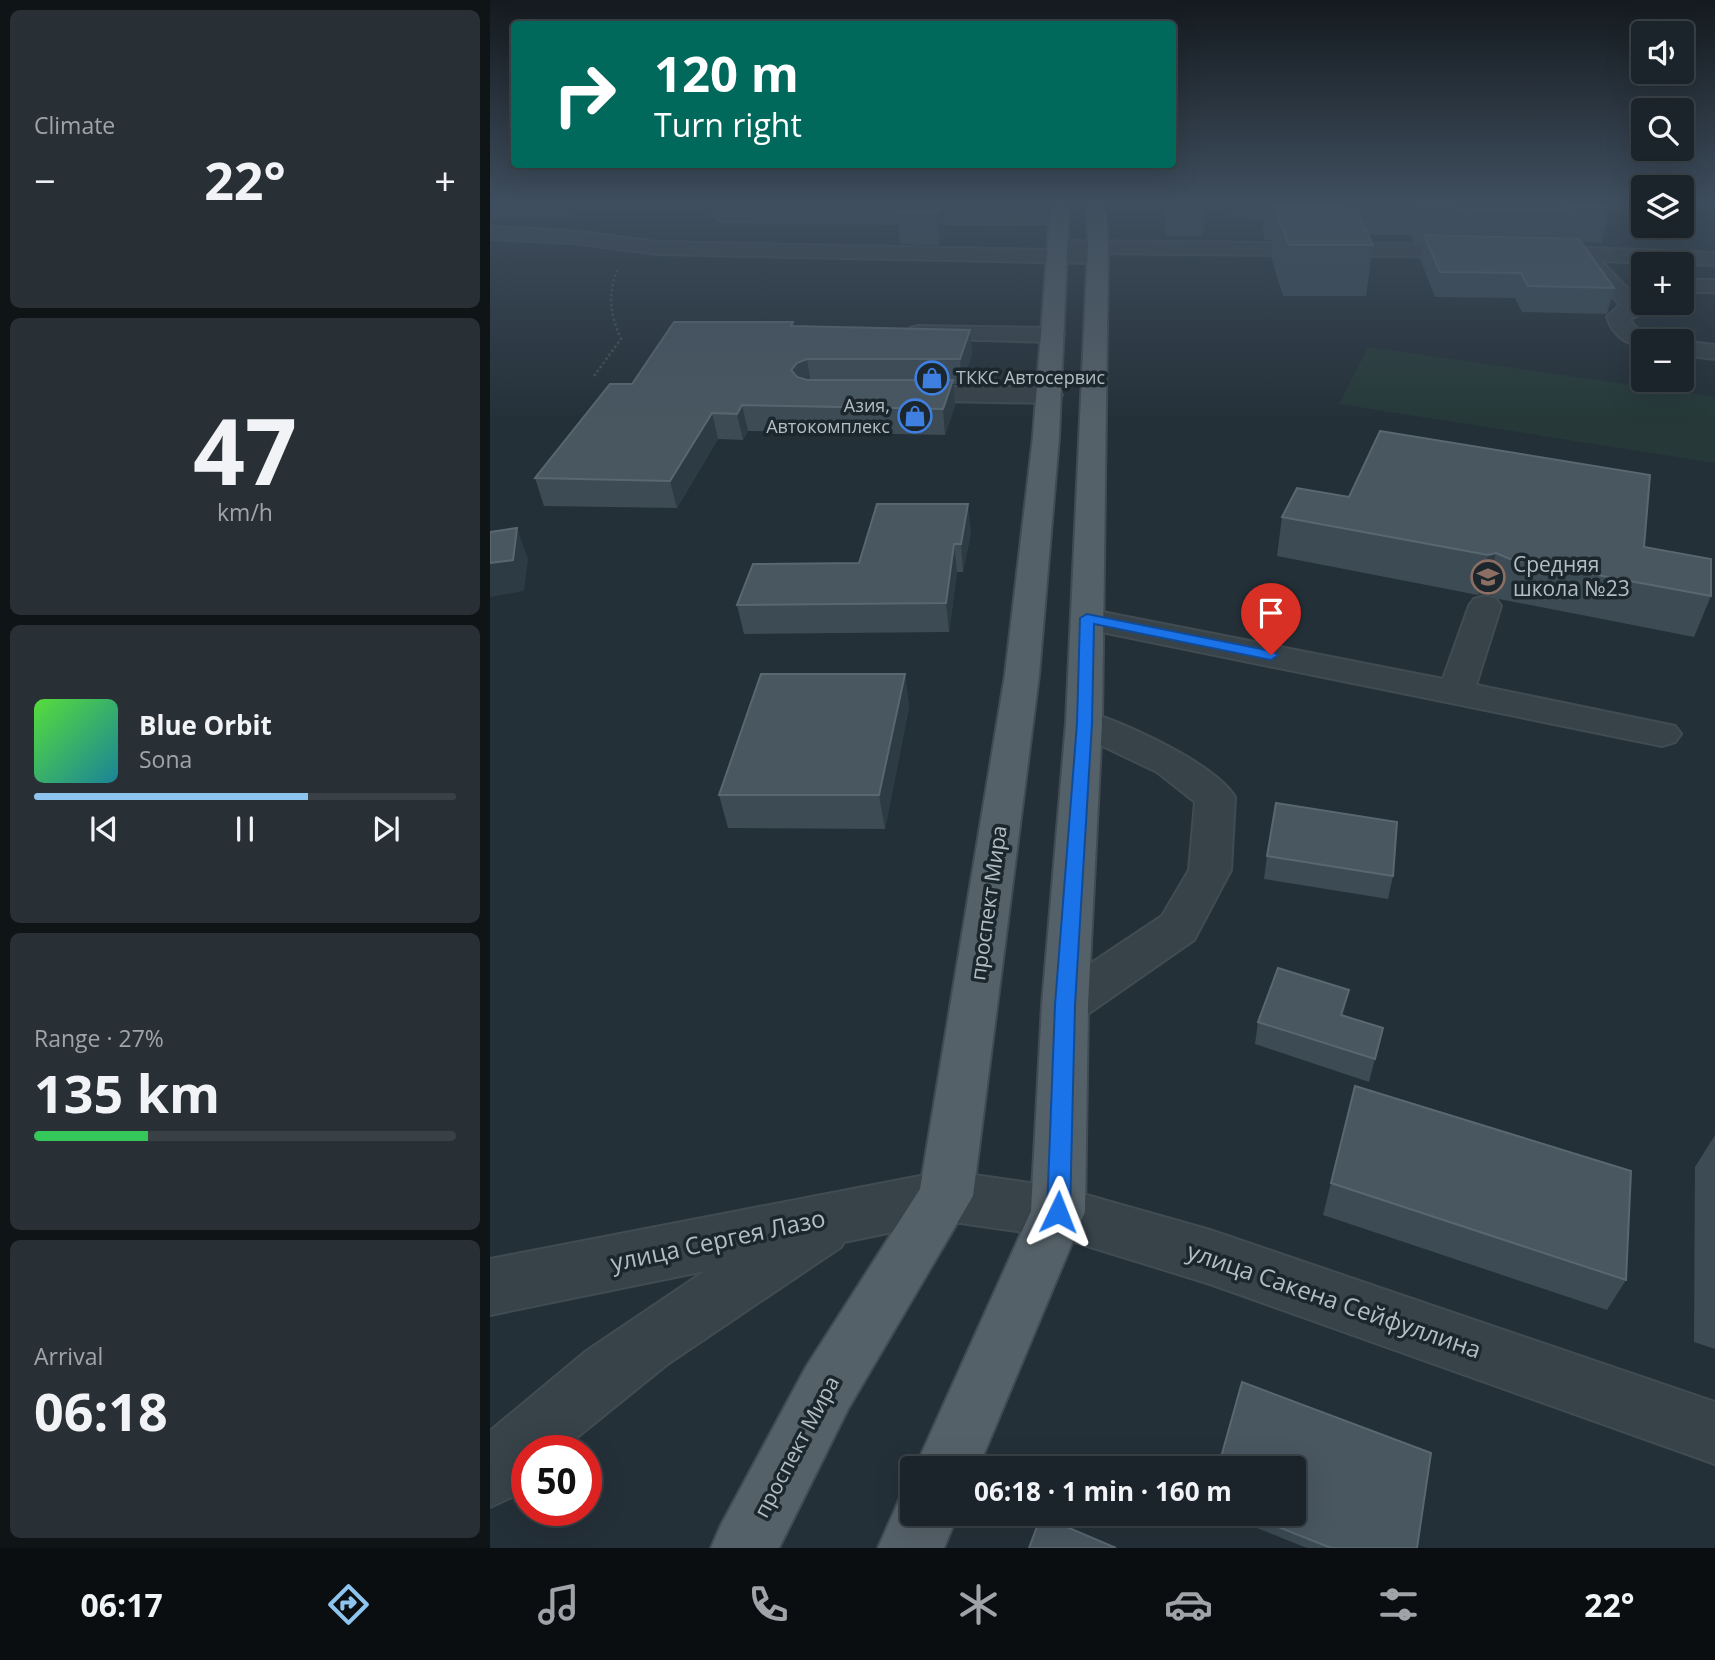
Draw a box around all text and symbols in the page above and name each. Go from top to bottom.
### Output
map controls [1631,21,1694,392]
button: sound [1631,21,1694,84]
text: 120 m [654,40,799,106]
icon: right [539,49,630,140]
button: search [1631,98,1694,161]
text: Turn right [654,103,802,146]
text: Climate [34,109,115,141]
text: 22° [204,144,286,215]
text: − [34,154,56,206]
text: + [434,154,456,206]
button: layers [1631,175,1694,238]
button: + [1631,252,1694,315]
button: − [1631,329,1694,392]
shop icon: ТККС Автосервис [913,359,951,397]
place label: ТККС Автосервис [956,365,1105,389]
text: 47 [193,388,297,512]
place label: Азия, Автокомплекс [766,393,890,438]
shop icon: Азия, Автокомплекс [896,397,934,435]
text: km/h [217,496,273,528]
place label: Средняя школа №23 [1513,550,1630,602]
school or university icon: Средняя школа №23 [1469,558,1507,596]
pin [1241,583,1301,655]
icon: arrive [1252,594,1290,632]
text: Blue Orbit [139,707,272,743]
text: Sona [139,743,192,775]
icon: previous [85,810,123,848]
icon: pause [226,810,264,848]
icon: next [367,810,405,848]
street label: проспект Мира [963,824,1013,982]
text: Range · 27% [34,1022,164,1054]
text: 135 km [34,1057,220,1128]
position arrow [1021,1175,1095,1249]
street label: улица Сергея Лазо [607,1201,828,1278]
street label: улица Сакена Сейфуллина [1183,1234,1486,1365]
text: Arrival [34,1340,103,1372]
street label: проспект Мира [747,1371,845,1522]
text: 06:18 [34,1375,168,1446]
speed limit sign: 50 [511,1435,602,1526]
text: 06:18 · 1 min · 160 m [974,1473,1232,1509]
icon: directions [324,1580,373,1629]
icon: music [534,1580,583,1629]
icon: phone [744,1580,793,1629]
icon: climate [954,1580,1003,1629]
icon: car [1164,1580,1213,1629]
icon: filters [1374,1580,1423,1629]
text: 06:17 [81,1583,163,1626]
text: 22° [1584,1583,1634,1626]

